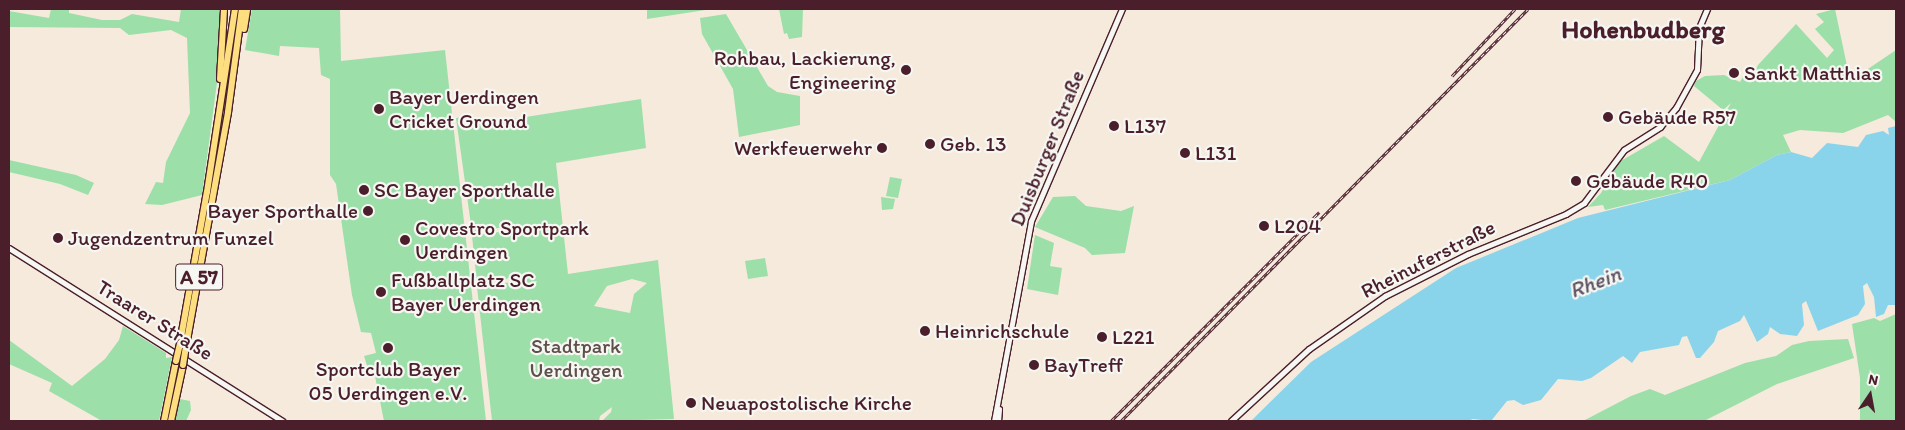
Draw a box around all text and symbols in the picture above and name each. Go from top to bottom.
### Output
district label: Hohenbudberg [1561,14,1725,46]
place label: Rohbau, Lackierung, Engineering [714,45,896,95]
place label: Sankt Matthias [1744,60,1881,86]
marker: Rohbau, Lackierung, Engineering [900,64,912,76]
street label: Duisburger Straße [1004,66,1090,230]
marker: Sankt Matthias [1728,67,1740,79]
place label: Bayer Uerdingen Cricket Ground [389,84,539,134]
marker: Bayer Uerdingen Cricket Ground [373,103,385,115]
place label: Gebäude R57 [1618,104,1736,130]
marker: Gebäude R57 [1602,111,1614,123]
place label: L137 [1124,113,1166,139]
marker: L137 [1108,120,1120,132]
place label: Geb. 13 [940,131,1007,157]
place label: Werkfeuerwehr [734,135,872,161]
marker: Geb. 13 [924,138,936,150]
place label: L131 [1195,140,1237,166]
marker: Werkfeuerwehr [876,142,888,154]
marker: L131 [1179,147,1191,159]
place label: Gebäude R40 [1586,168,1708,194]
marker: Gebäude R40 [1570,175,1582,187]
place label: SC Bayer Sporthalle [374,177,554,203]
marker: SC Bayer Sporthalle [358,184,370,196]
place label: Bayer Sporthalle [208,198,358,224]
marker: Bayer Sporthalle [362,205,374,217]
place label: L204 [1274,213,1321,239]
street label: Rheinuferstraße [1357,214,1499,304]
place label: Covestro Sportpark Uerdingen [415,215,590,265]
marker: L204 [1258,220,1270,232]
place label: Jugendzentrum Funzel [68,225,273,251]
marker: Jugendzentrum Funzel [52,232,64,244]
marker: Covestro Sportpark Uerdingen [399,234,411,246]
road number: A 57 [174,260,224,294]
water label: Rhein [1566,260,1624,304]
place label: Fußballplatz SC Bayer Uerdingen [391,267,541,317]
street label: Traarer Straße [92,274,218,366]
marker: Fußballplatz SC Bayer Uerdingen [375,286,387,298]
place label: Heinrichschule [935,318,1069,344]
place label: L221 [1112,324,1154,350]
marker: Heinrichschule [919,325,931,337]
marker: L221 [1096,331,1108,343]
park label: Stadtpark Uerdingen [530,333,622,383]
marker: Sportclub Bayer 05 Uerdingen e.V. [382,342,394,354]
place label: BayTreff [1044,352,1123,378]
place label: Sportclub Bayer 05 Uerdingen e.V. [308,356,468,406]
marker: BayTreff [1028,359,1040,371]
north arrow [1845,370,1895,420]
text: N [1867,371,1880,389]
place label: Neuapostolische Kirche [701,390,912,416]
marker: Neuapostolische Kirche [685,397,697,409]

